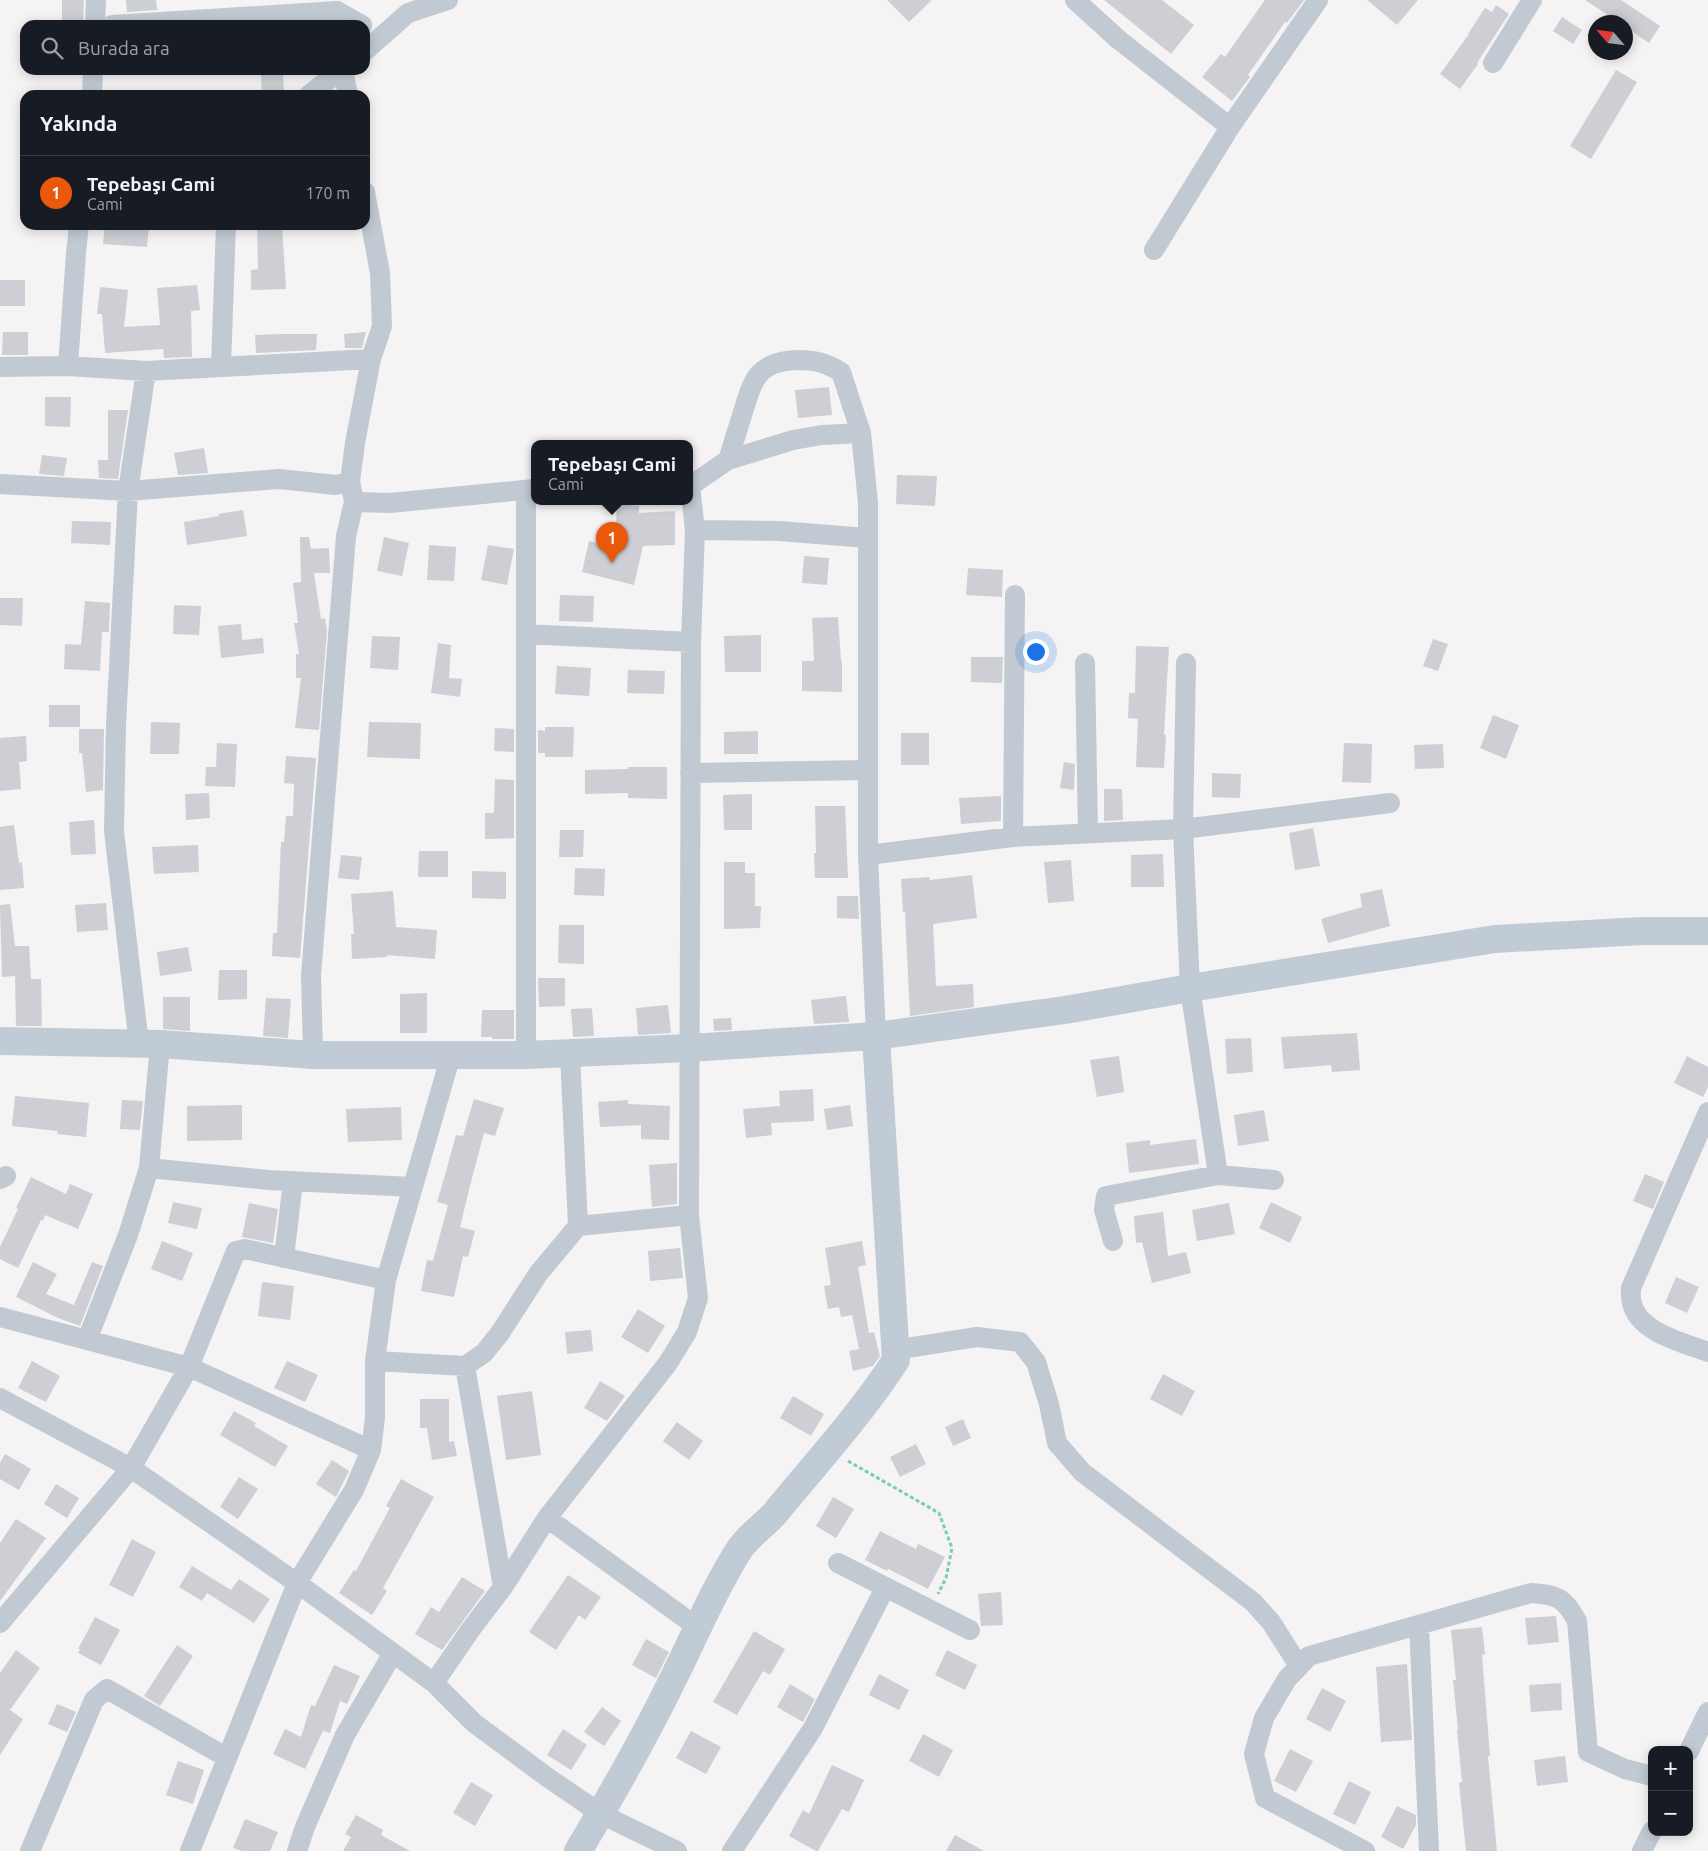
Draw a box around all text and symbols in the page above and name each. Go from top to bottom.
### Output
north arrow [1588,15,1633,60]
search box [20,20,370,75]
icon: search [38,34,66,62]
text: Burada ara [78,37,170,59]
text: Yakında [40,111,117,135]
text: Tepebaşı Cami [87,173,215,195]
text: 1 [51,184,61,202]
text: 170 m [305,184,350,202]
text: Cami [87,195,123,213]
popup [531,440,693,505]
text: Tepebaşı Cami [548,453,676,475]
text: Cami [548,475,584,493]
pin: 1 [596,522,628,563]
your location [1023,639,1049,665]
map controls [1648,1746,1693,1836]
button: + [1648,1746,1693,1791]
button: − [1648,1791,1693,1836]

